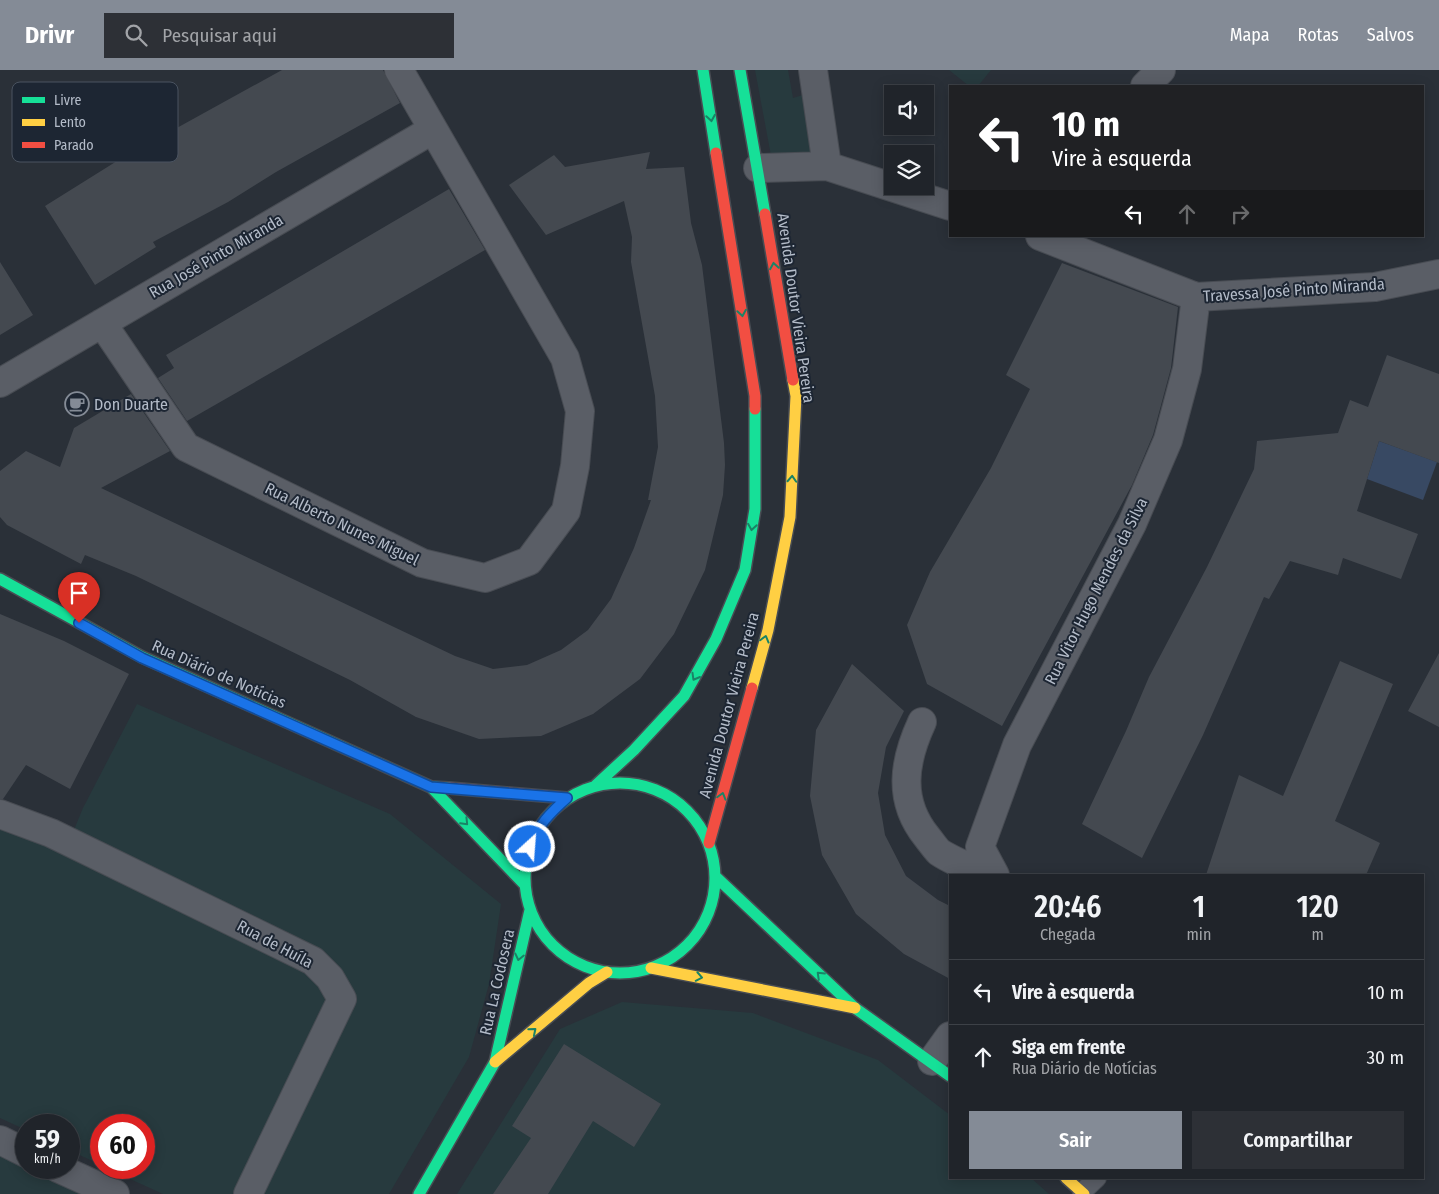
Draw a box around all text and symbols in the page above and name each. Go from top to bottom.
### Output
search box [104,13,454,58]
text: Drivr [25,21,74,49]
icon: search [122,21,150,49]
text: Pesquisar aqui [162,24,277,47]
text: Mapa [1230,24,1270,46]
text: Rotas [1298,24,1339,46]
text: Salvos [1367,24,1414,46]
legend [12,82,178,162]
map controls [884,85,934,195]
button: sound [884,85,934,135]
text: Livre [54,92,81,109]
text: 10 m [1052,103,1120,145]
icon: left [969,105,1034,170]
text: Lento [54,114,86,131]
one-way arrow [705,114,715,122]
text: Parado [54,137,94,154]
button: layers [884,145,934,195]
text: Vire à esquerda [1052,145,1192,172]
icon: left [1120,200,1148,228]
icon: ahead [1173,200,1201,228]
icon: right [1226,200,1254,228]
street label: Rua José Pinto Miranda [146,210,286,302]
street label: Avenida Doutor Vieira Pereira [773,212,819,404]
one-way arrow [770,262,780,271]
street label: Travessa José Pinto Miranda [1203,274,1386,306]
one-way arrow [736,309,747,317]
cafe icon: Don Duarte [64,391,90,417]
place label: Don Duarte [94,395,168,414]
one-way arrow [787,475,797,483]
street label: Rua Alberto Nunes Miguel [262,478,422,570]
street label: Rua Vitor Hugo Mendes da Silva [1041,494,1151,687]
one-way arrow [747,523,758,531]
pin [58,572,100,623]
icon: arrive [65,579,93,607]
street label: Avenida Doutor Vieira Pereira [695,610,763,800]
street label: Rua Diário de Notícias [149,636,289,712]
one-way arrow [760,636,770,644]
one-way arrow [691,672,701,681]
one-way arrow [716,792,727,800]
one-way arrow [459,817,468,826]
position arrow [503,820,555,872]
text: 20:46 [1034,889,1101,925]
text: 1 [1193,889,1205,925]
text: 120 [1296,889,1339,925]
street label: Rua de Huíla [234,916,316,972]
text: Chegada [1040,925,1096,944]
text: min [1187,925,1211,944]
text: m [1312,925,1324,944]
street label: Rua La Codosera [476,927,518,1037]
one-way arrow [514,953,525,962]
one-way arrow [694,971,703,982]
one-way arrow [817,972,826,981]
icon: left [969,978,997,1006]
text: Vire à esquerda [1012,981,1134,1004]
text: 10 m [1368,981,1404,1004]
one-way arrow [527,1027,536,1036]
text: Siga em frente [1012,1036,1126,1059]
icon: ahead [969,1043,997,1071]
text: 30 m [1366,1046,1404,1069]
text: Rua Diário de Notícias [1012,1059,1157,1078]
button: Sair [969,1111,1182,1169]
button: Compartilhar [1192,1111,1404,1169]
speed limit sign: 60 [90,1114,155,1179]
text: 59 [35,1125,60,1155]
text: km/h [34,1152,61,1166]

